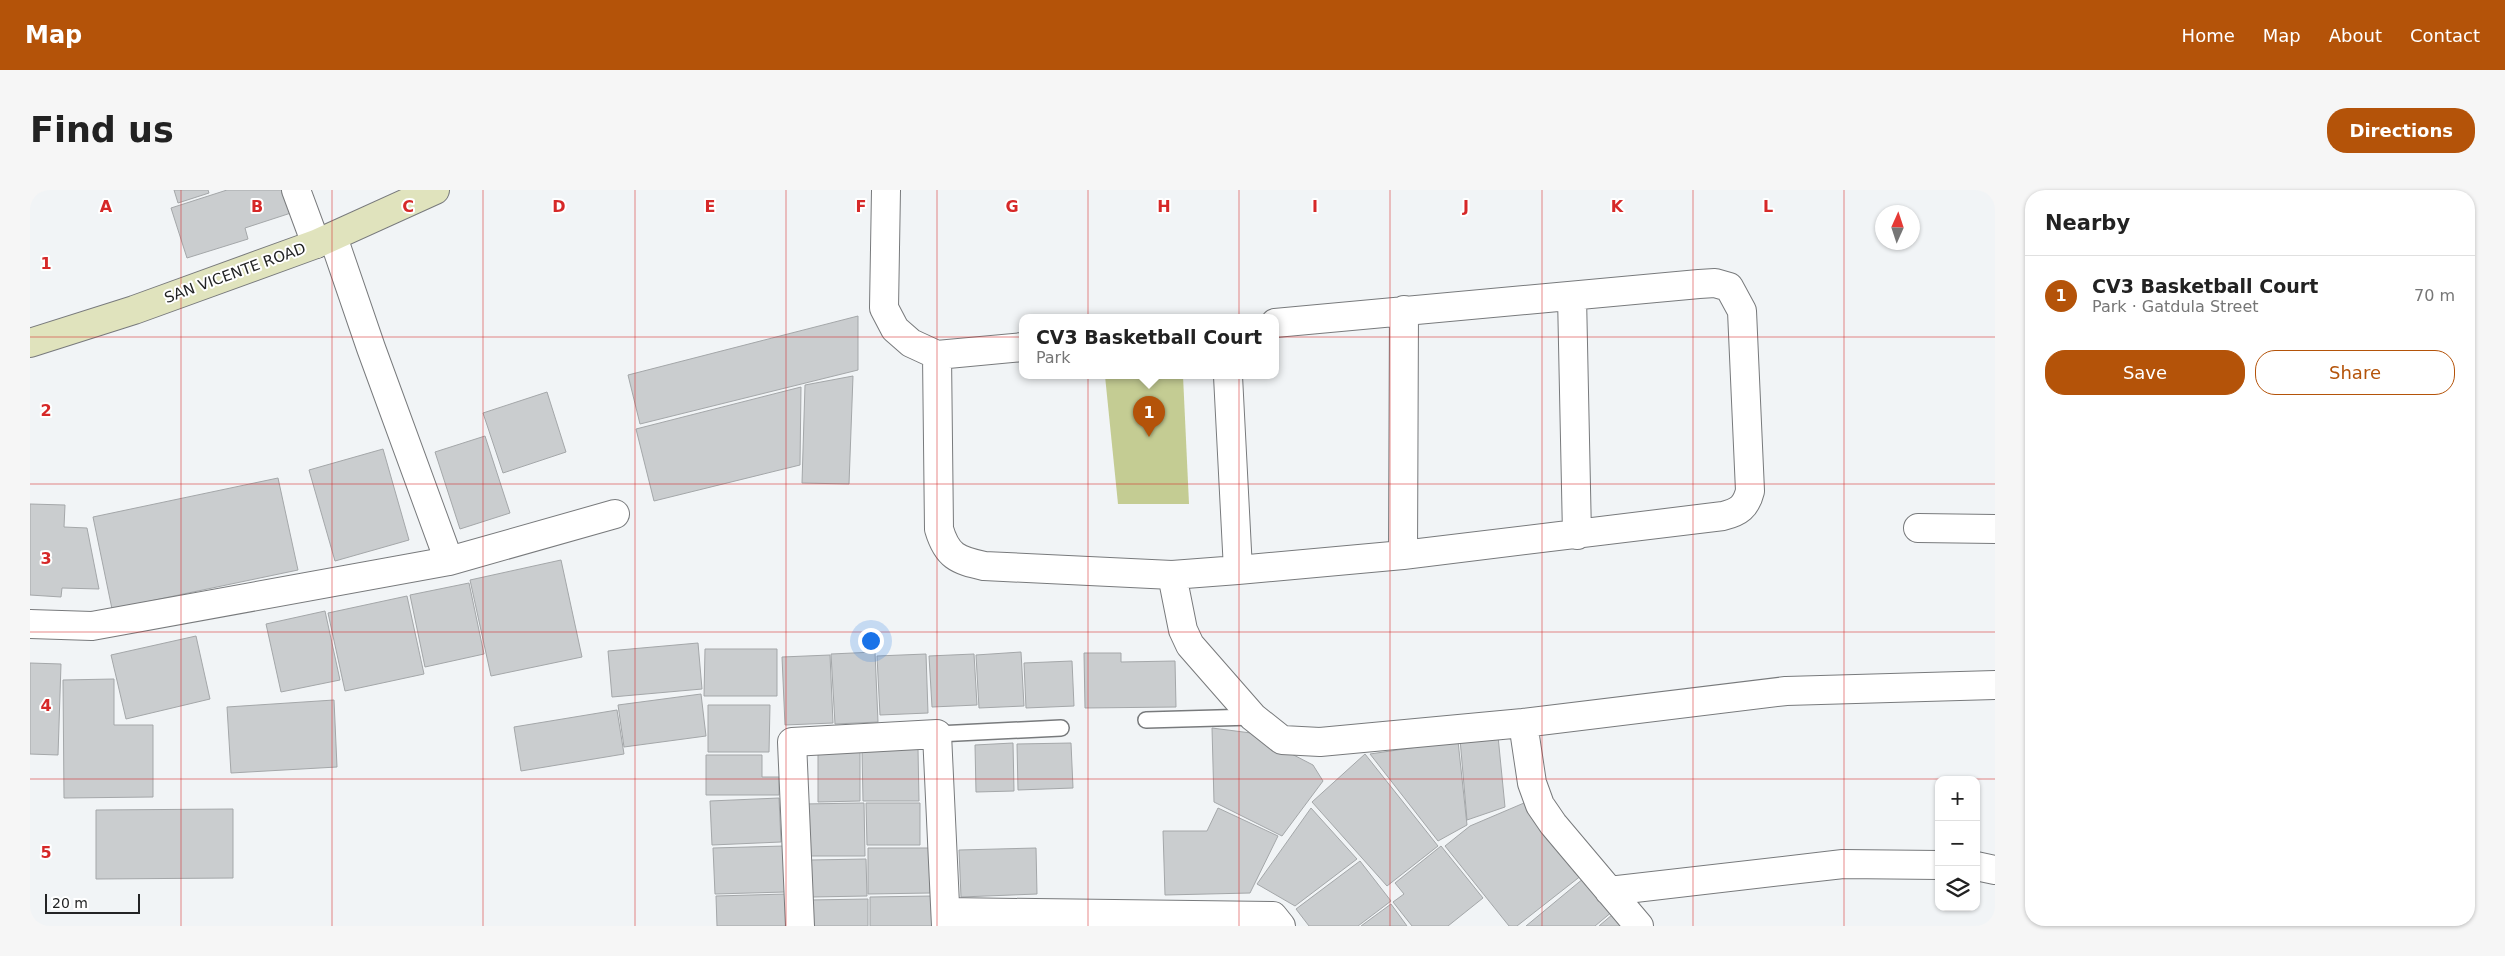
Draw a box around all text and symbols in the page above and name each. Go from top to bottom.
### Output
text: Map [25,21,82,49]
text: Home [2182,25,2235,46]
text: Map [2263,25,2301,46]
text: About [2329,25,2382,46]
text: Contact [2410,25,2480,46]
button: Directions [2327,108,2475,153]
text: Find us [30,110,174,150]
text: A [100,197,113,216]
text: B [251,197,263,216]
text: C [402,197,414,216]
text: D [552,197,566,216]
text: E [705,197,715,216]
text: F [856,197,866,216]
text: G [1005,197,1019,216]
text: H [1157,197,1171,216]
text: I [1312,197,1318,216]
text: J [1462,197,1469,216]
text: K [1611,197,1624,216]
text: L [1763,197,1773,216]
north arrow [1875,205,1920,250]
text: Nearby [2045,211,2130,235]
street label: SAN VICENTE ROAD [162,239,308,307]
text: 1 [40,254,52,273]
text: CV3 Basketball Court [2092,275,2318,297]
text: 1 [2055,286,2067,305]
text: 70 m [2414,286,2455,305]
text: Park · Gatdula Street [2092,297,2259,316]
popup [1019,314,1279,379]
text: CV3 Basketball Court [1036,326,1262,348]
text: Park [1036,348,1070,367]
button: Save [2045,350,2245,395]
button: Share [2255,350,2455,395]
pin: 1 [1133,396,1165,437]
text: 2 [40,401,52,420]
text: 3 [40,549,52,568]
your location [858,628,884,654]
text: 4 [40,696,52,715]
map controls [1935,776,1980,911]
button: + [1935,776,1980,821]
button: − [1935,821,1980,866]
text: 5 [40,843,52,862]
button: layers [1935,866,1980,911]
scale bar [45,891,140,914]
text: 20 m [52,895,88,911]

